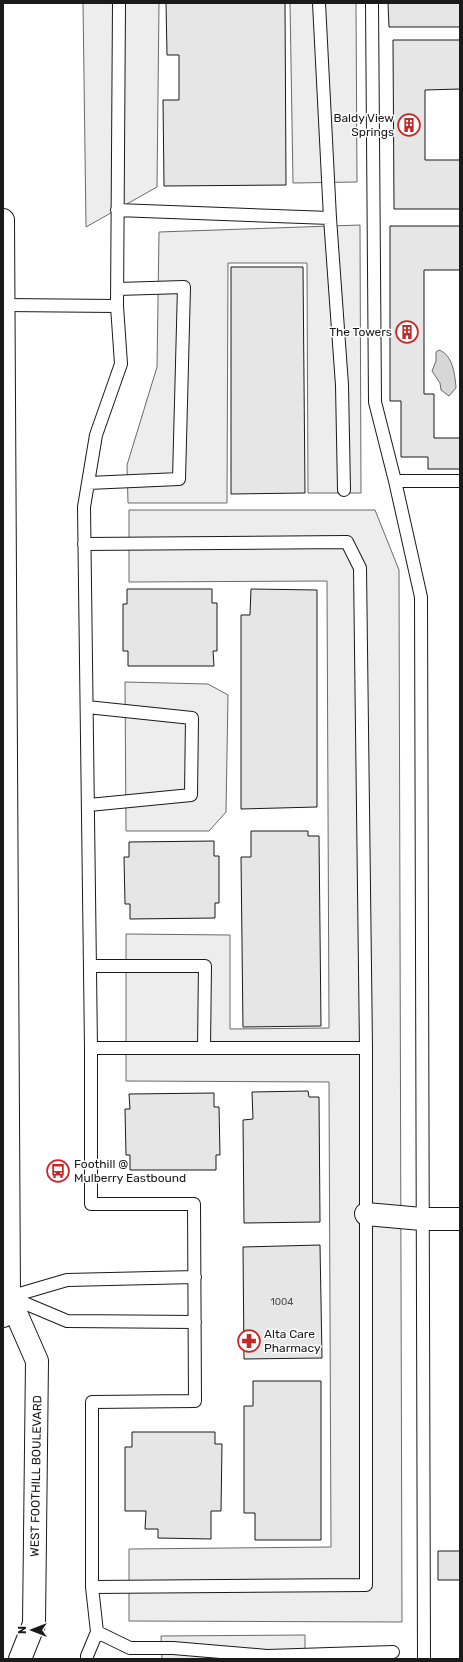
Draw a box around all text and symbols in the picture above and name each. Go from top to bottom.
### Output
place label: Baldy View Springs [333,111,394,139]
building icon: Baldy View Springs [396,112,422,138]
building icon: The Towers [394,319,420,345]
place label: The Towers [329,325,392,339]
place label: Foothill @ Mulberry Eastbound [74,1157,186,1185]
bus stop icon: Foothill @ Mulberry Eastbound [45,1158,71,1184]
house number: 1004 [270,1296,294,1308]
place label: Alta Care Pharmacy [264,1327,321,1355]
pharmacy icon: Alta Care Pharmacy [236,1328,262,1354]
street label: WEST FOOTHILL BOULEVARD [28,1395,44,1557]
north arrow [12,1610,52,1650]
text: N [16,1626,29,1634]

